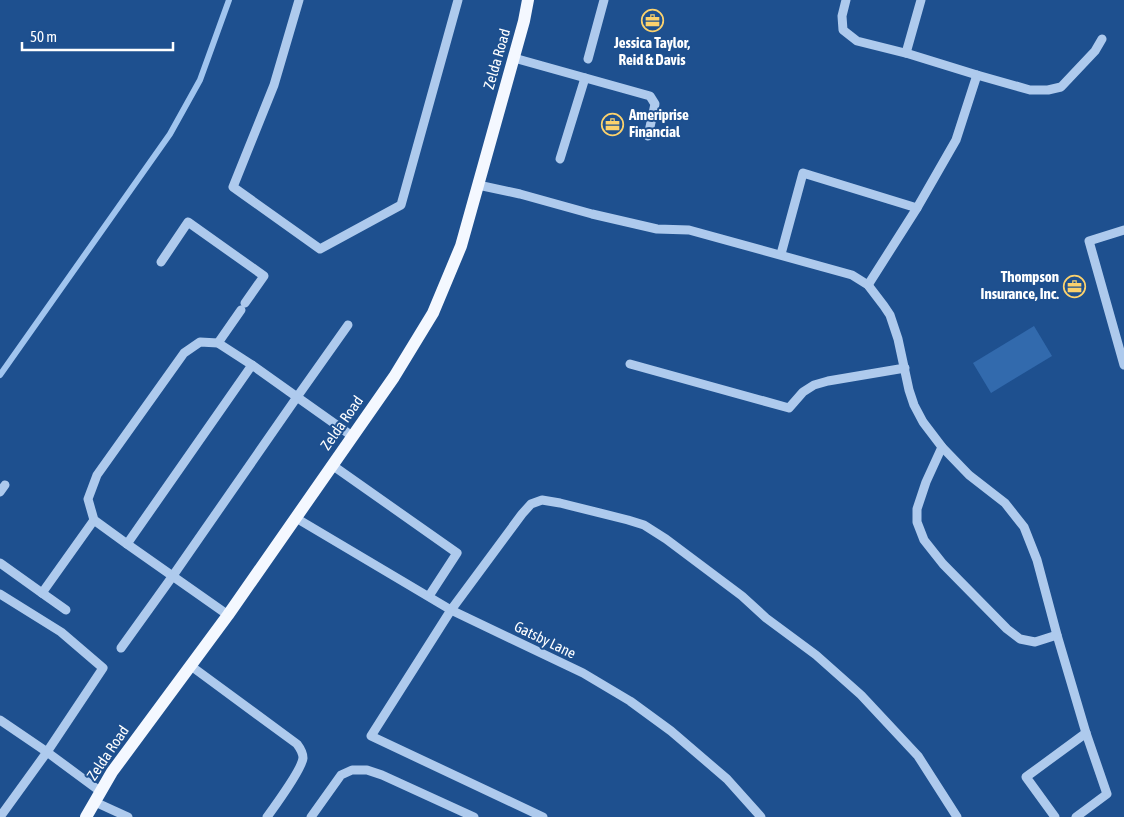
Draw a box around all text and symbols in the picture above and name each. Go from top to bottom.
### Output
office icon: Jessica Taylor, Reid & Davis [640,8,664,32]
scale bar [22,20,174,52]
street label: Zelda Road [480,27,513,91]
text: 50 m [30,28,57,45]
place label: Jessica Taylor, Reid & Davis [613,34,690,68]
place label: Ameriprise Financial [628,106,689,140]
office icon: Ameriprise Financial [601,112,625,136]
place label: Thompson Insurance, Inc. [981,268,1059,302]
office icon: Thompson Insurance, Inc. [1063,274,1087,298]
street label: Zelda Road [317,392,366,453]
street label: Gatsby Lane [512,617,579,662]
street label: Zelda Road [83,722,132,783]

